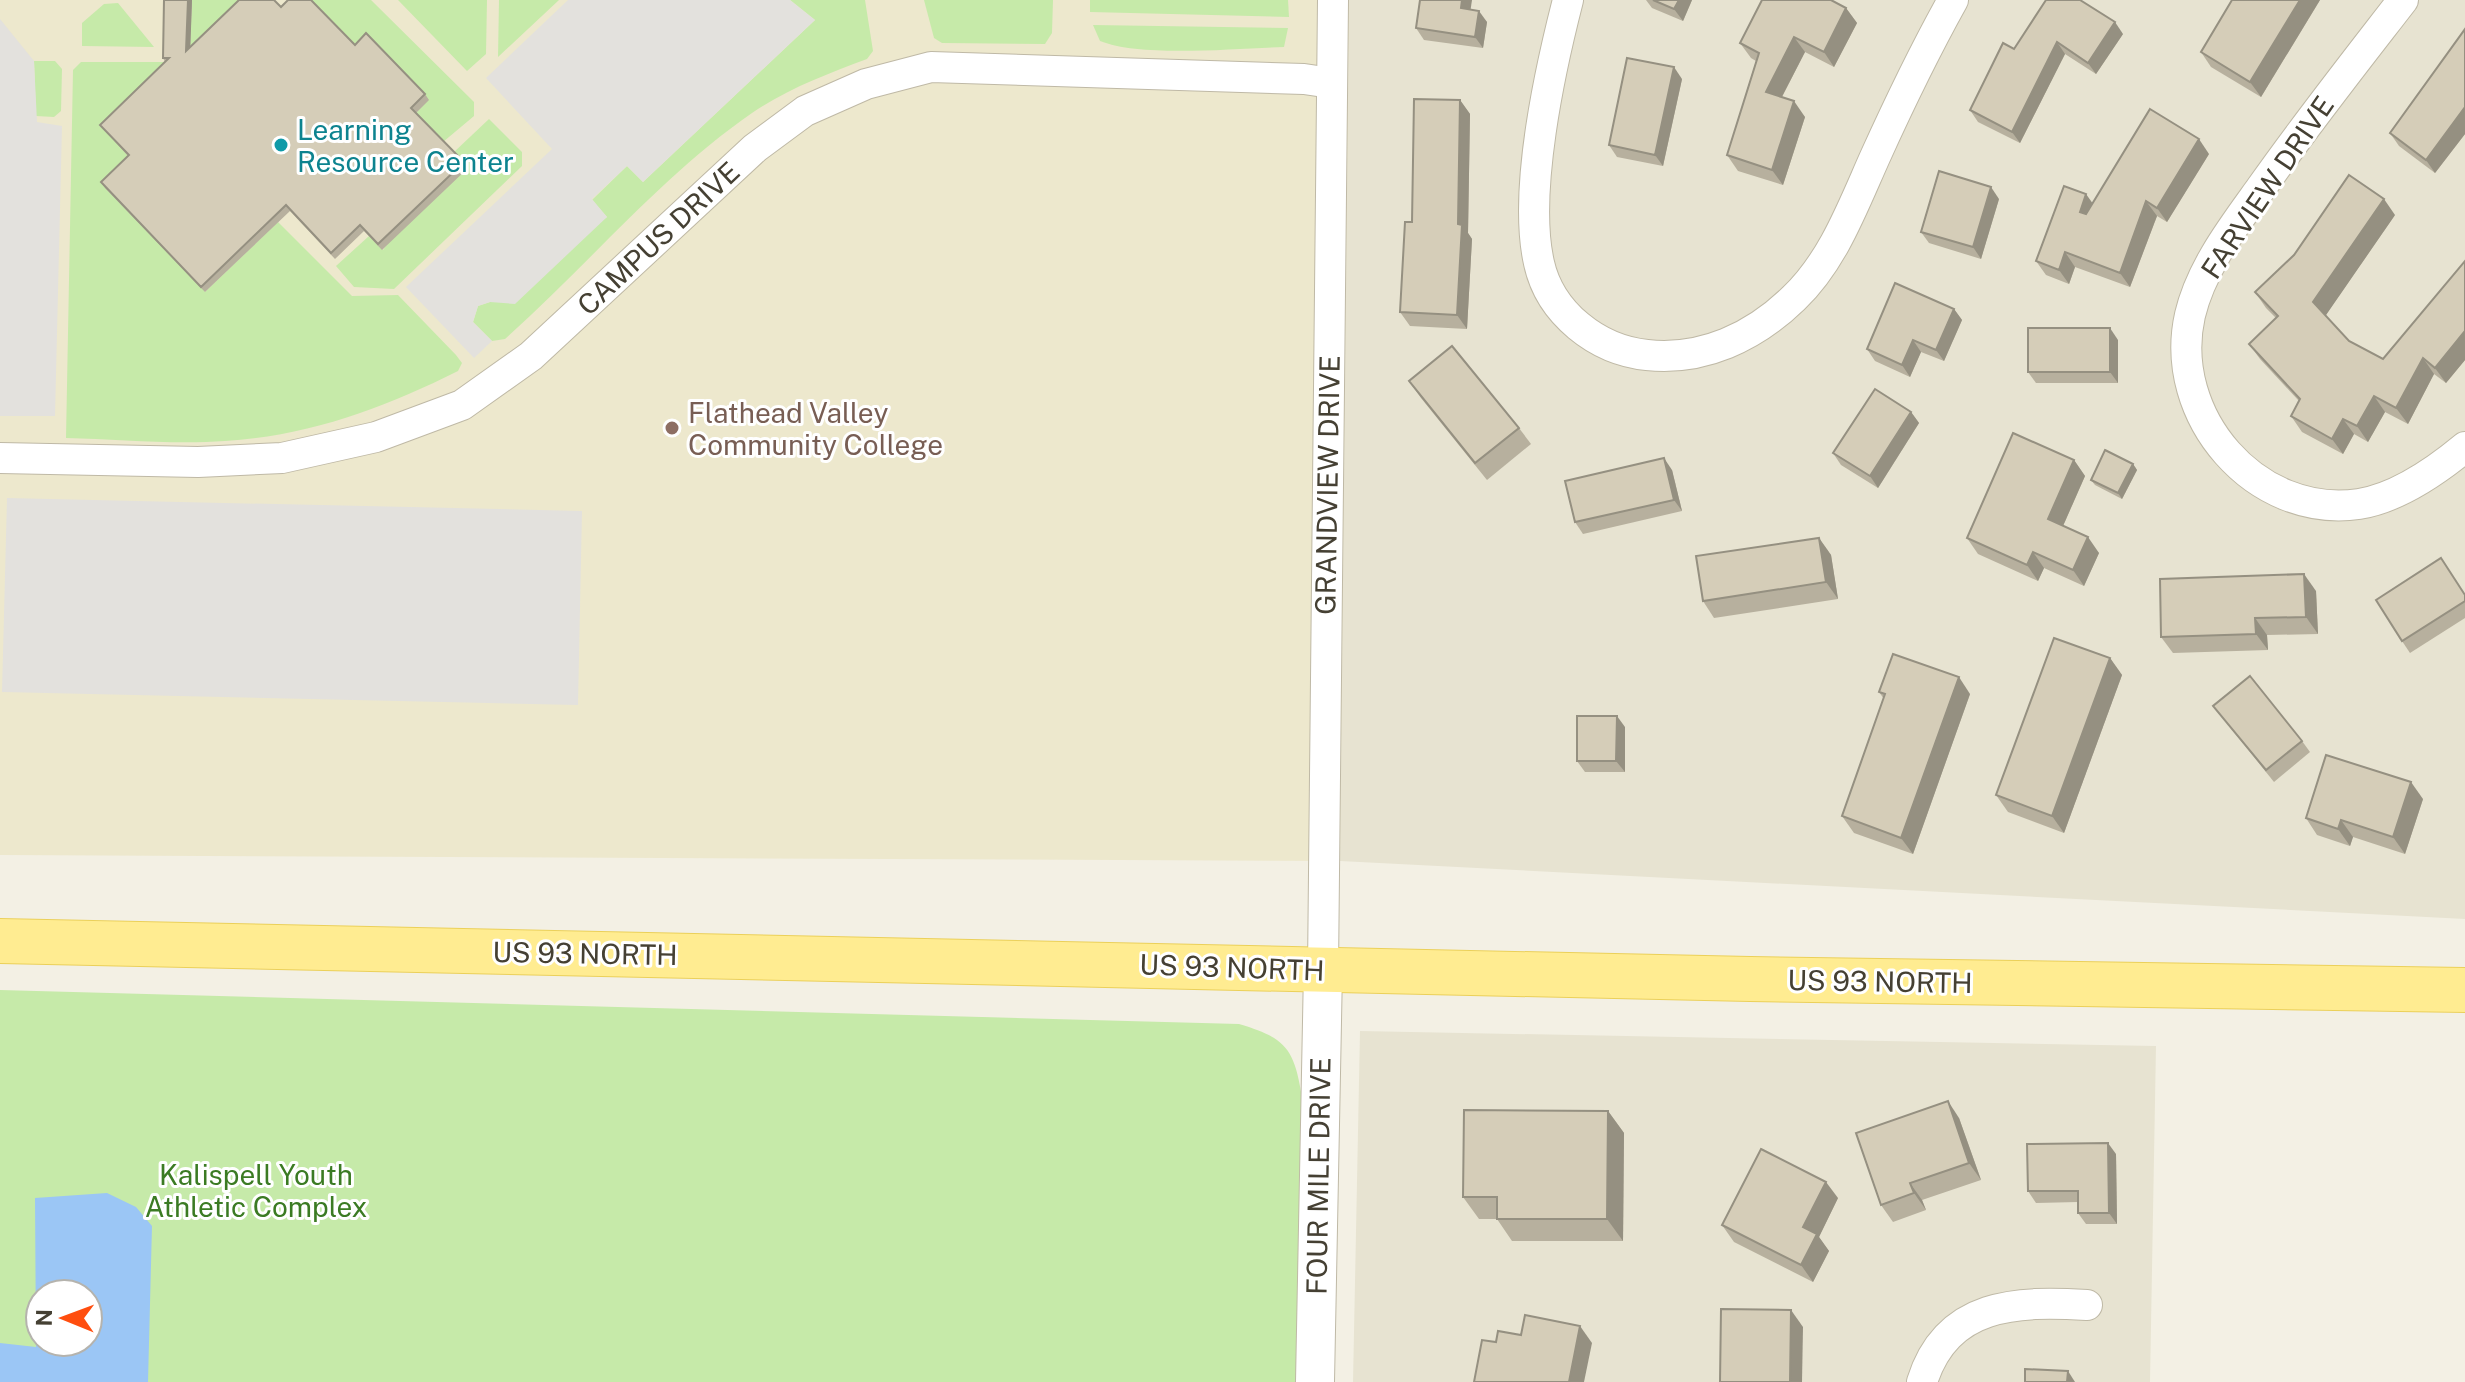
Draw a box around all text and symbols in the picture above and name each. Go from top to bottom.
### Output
street label: FARVIEW DRIVE [2194,89,2340,285]
place label: Learning Resource Center [297,113,514,178]
marker: Learning Resource Center [272,136,290,154]
street label: CAMPUS DRIVE [570,155,746,321]
street label: GRANDVIEW DRIVE [1308,355,1346,615]
place label: Flathead Valley Community College [688,396,943,461]
marker: Flathead Valley Community College [663,419,681,437]
street label: US 93 NORTH [492,935,678,971]
street label: US 93 NORTH [1139,947,1325,987]
street label: US 93 NORTH [1787,963,1973,999]
street label: FOUR MILE DRIVE [1299,1057,1337,1295]
park label: Kalispell Youth Athletic Complex [145,1158,367,1223]
north arrow [24,1278,104,1358]
text: N [31,1309,57,1326]

